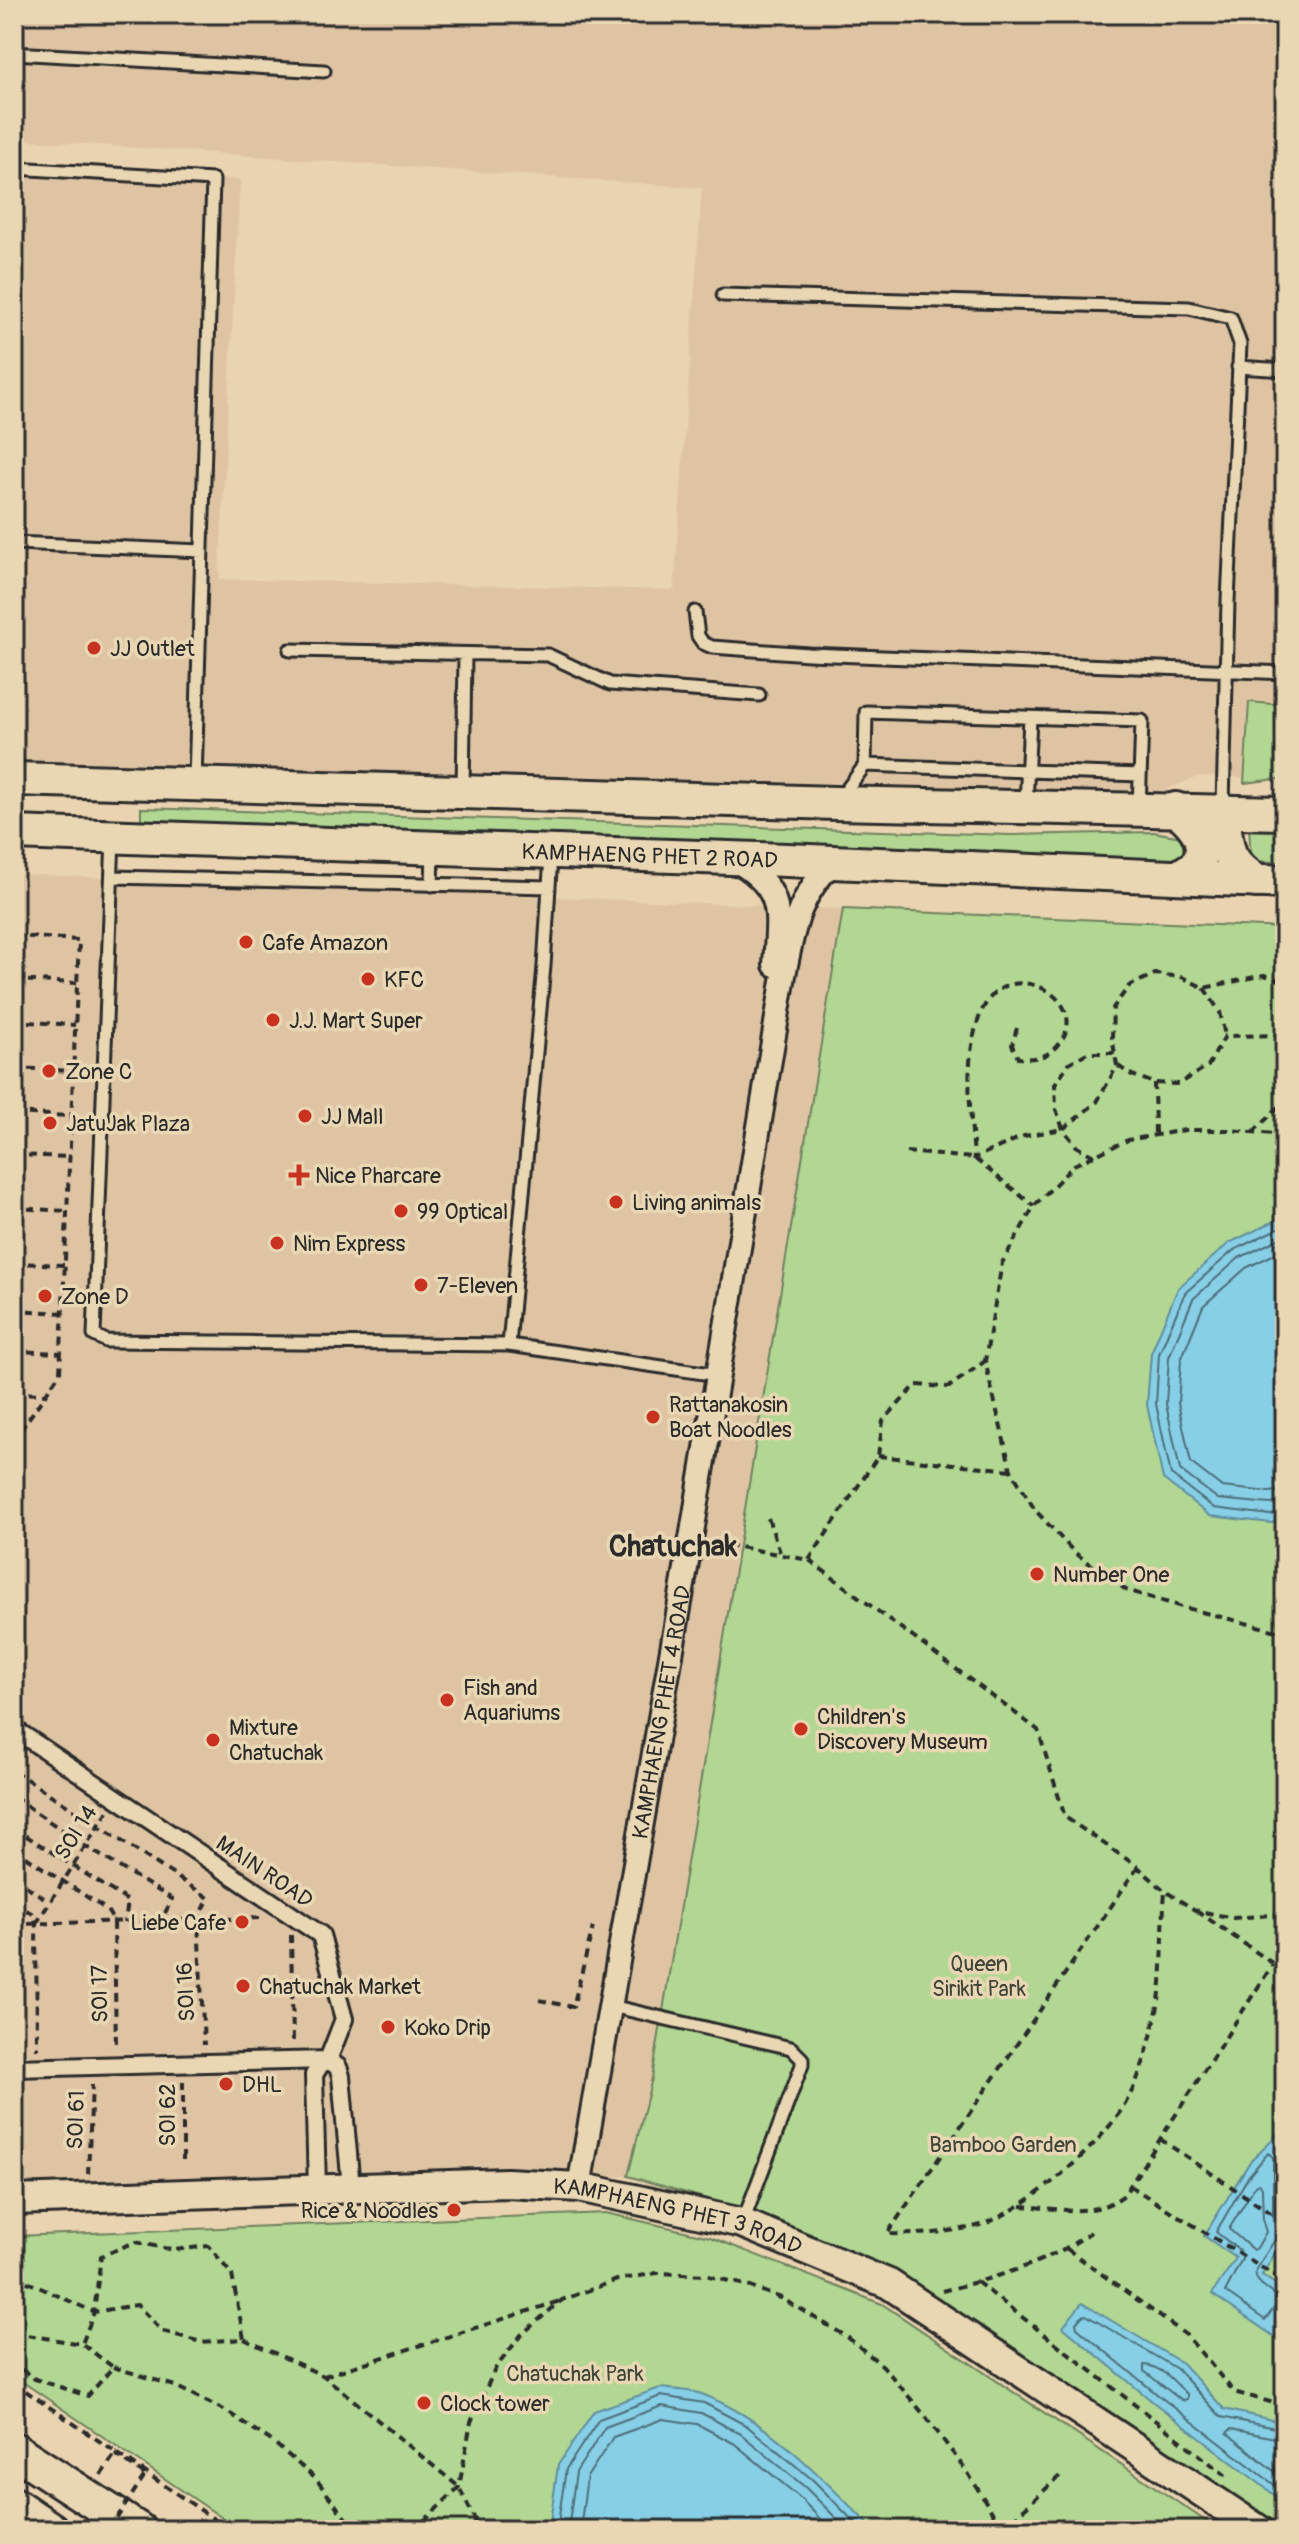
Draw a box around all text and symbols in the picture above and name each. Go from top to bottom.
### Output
place label: JJ Outlet [110,635,195,663]
marker: JJ Outlet [85,639,103,657]
street label: KAMPHAENG PHET 2 ROAD [521,838,778,875]
place label: Cafe Amazon [262,929,388,957]
marker: Cafe Amazon [237,933,255,951]
place label: KFC [384,966,424,994]
marker: KFC [359,970,377,988]
place label: J.J. Mart Super [289,1007,423,1035]
marker: J.J. Mart Super [264,1011,282,1029]
place label: Zone C [65,1058,132,1086]
marker: Zone C [40,1062,58,1080]
place label: JJ Mall [321,1103,383,1131]
marker: JJ Mall [296,1107,314,1125]
place label: JatuJak Plaza [66,1110,190,1138]
marker: JatuJak Plaza [41,1114,59,1132]
place label: Nice Pharcare [315,1162,441,1190]
marker: Nice Pharcare [290,1166,308,1184]
place label: Living animals [632,1189,761,1217]
marker: Living animals [607,1193,625,1211]
place label: 99 Optical [417,1198,508,1226]
marker: 99 Optical [392,1202,410,1220]
place label: Nim Express [293,1230,405,1258]
marker: Nim Express [268,1234,286,1252]
place label: 7-Eleven [437,1272,518,1300]
marker: 7-Eleven [412,1276,430,1294]
place label: Zone D [61,1283,129,1311]
marker: Zone D [36,1287,54,1305]
place label: Rattanakosin Boat Noodles [669,1391,792,1444]
marker: Rattanakosin Boat Noodles [644,1408,662,1426]
district label: Chatuchak [609,1528,738,1565]
place label: Number One [1053,1561,1170,1589]
marker: Number One [1028,1565,1046,1583]
street label: KAMPHAENG PHET 4 ROAD [626,1583,698,1841]
place label: Fish and Aquariums [463,1674,560,1727]
marker: Fish and Aquariums [438,1691,456,1709]
place label: Children's Discovery Museum [817,1703,988,1756]
place label: Mixture Chatuchak [229,1714,323,1767]
marker: Children's Discovery Museum [792,1720,810,1738]
marker: Mixture Chatuchak [204,1731,222,1749]
street label: SOI 14 [48,1800,104,1865]
street label: MAIN ROAD [211,1829,318,1914]
place label: Liebe Cafe [130,1909,226,1937]
marker: Liebe Cafe [233,1913,251,1931]
park label: Queen Sirikit Park [932,1950,1026,2003]
street label: SOI 16 [170,1962,202,2022]
street label: SOI 17 [85,1964,115,2023]
place label: Chatuchak Market [259,1973,421,2001]
marker: Chatuchak Market [234,1977,252,1995]
place label: Koko Drip [404,2014,491,2042]
marker: Koko Drip [379,2018,397,2036]
place label: DHL [242,2071,282,2099]
marker: DHL [217,2075,235,2093]
street label: SOI 62 [154,2084,182,2146]
street label: SOI 61 [61,2090,91,2150]
park label: Bamboo Garden [929,2131,1077,2159]
street label: KAMPHAENG PHET 3 ROAD [553,2173,806,2261]
place label: Rice & Noodles [301,2197,438,2225]
marker: Rice & Noodles [445,2201,463,2219]
park label: Chatuchak Park [506,2360,644,2388]
place label: Clock tower [440,2390,550,2418]
marker: Clock tower [415,2394,433,2412]

